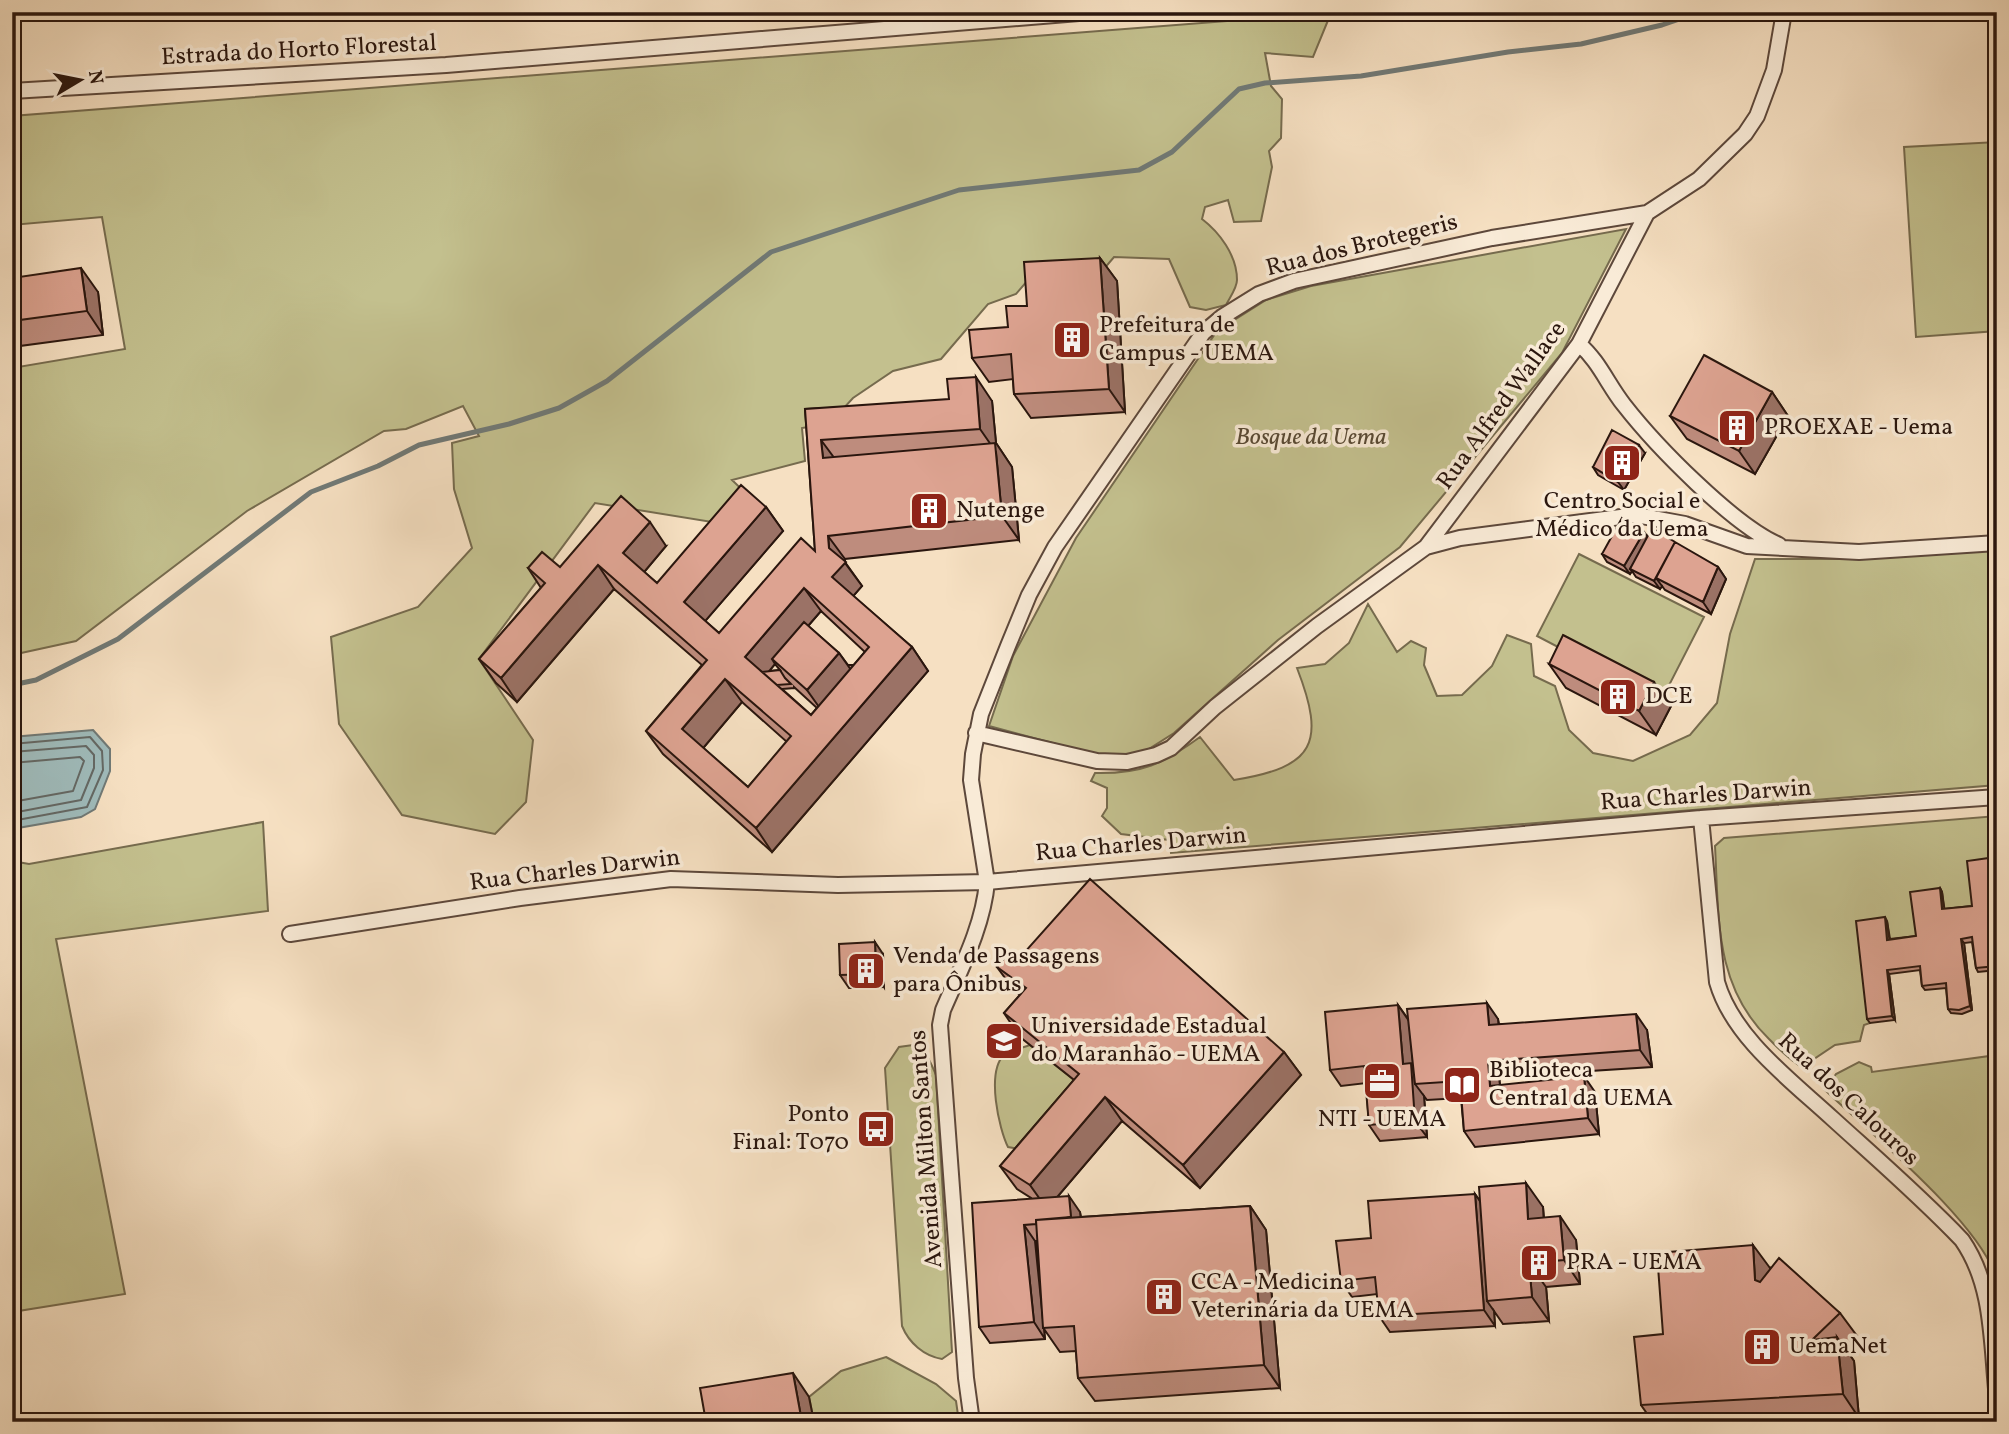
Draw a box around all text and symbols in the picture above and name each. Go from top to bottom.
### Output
street label: Estrada do Horto Florestal [160,27,438,75]
north arrow [46,46,116,116]
text: N [81,68,109,87]
street label: Rua dos Brotegeris [1263,206,1461,286]
place label: Prefeitura de Campus - UEMA [1099,309,1274,371]
street label: Rua Alfred Wallace [1429,315,1575,497]
building icon: Prefeitura de Campus - UEMA [1051,319,1093,361]
building icon: PROEXAE - Uema [1716,407,1758,449]
place label: PROEXAE - Uema [1764,411,1953,445]
park label: Bosque da Uema [1235,421,1387,455]
building icon: Centro Social e Médico da Uema [1601,442,1643,484]
place label: Centro Social e Médico da Uema [1535,485,1709,547]
building icon: Nutenge [908,490,950,532]
place label: Nutenge [956,494,1045,528]
building icon: DCE [1597,676,1639,718]
place label: DCE [1645,680,1693,714]
street label: Rua Charles Darwin [1599,772,1813,820]
street label: Rua Charles Darwin [1034,819,1248,871]
street label: Rua Charles Darwin [468,841,682,901]
place label: Venda de Passagens para Ônibus [893,940,1100,1002]
building icon: Venda de Passagens para Ônibus [845,950,887,992]
place label: Universidade Estadual do Maranhão - UEMA [1031,1010,1267,1072]
school or university icon: Universidade Estadual do Maranhão - UEMA [983,1020,1025,1062]
street label: Rua dos Calouros [1770,1025,1926,1175]
street label: Avenida Milton Santos [902,1029,952,1269]
place label: Biblioteca Central da UEMA [1489,1054,1673,1116]
office icon: NTI - UEMA [1361,1060,1403,1102]
library icon: Biblioteca Central da UEMA [1441,1064,1483,1106]
place label: Ponto Final: T070 [732,1098,849,1160]
place label: NTI - UEMA [1318,1103,1446,1137]
bus stop icon: Ponto Final: T070 [855,1108,897,1150]
building icon: PRA - UEMA [1518,1242,1560,1284]
place label: PRA - UEMA [1566,1246,1702,1280]
place label: CCA - Medicina Veterinária da UEMA [1191,1266,1414,1328]
building icon: CCA - Medicina Veterinária da UEMA [1143,1276,1185,1318]
building icon: UemaNet [1741,1326,1783,1368]
place label: UemaNet [1789,1330,1887,1364]

